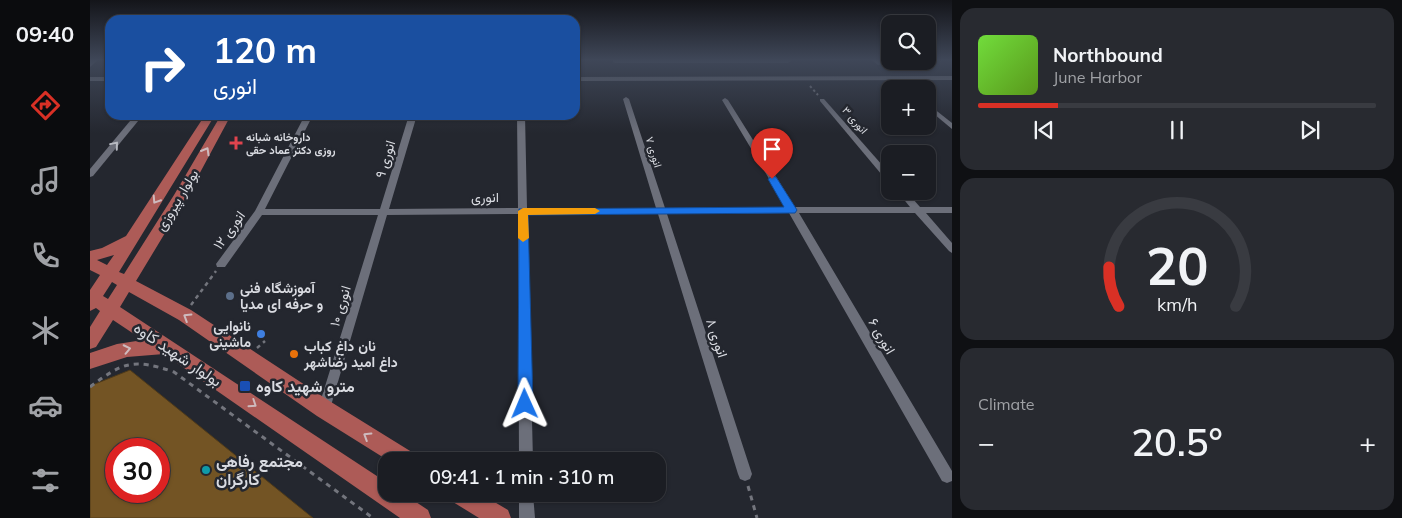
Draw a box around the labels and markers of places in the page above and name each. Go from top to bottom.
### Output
pin [751,128,793,179]
place label: داروخانه شبانه روزی دکتر عماد حقی [246,130,335,157]
marker: داروخانه شبانه روزی دکتر عماد حقی [230,137,242,149]
place label: آموزشگاه فنی و حرفه ای مدیا [240,279,323,313]
marker: آموزشگاه فنی و حرفه ای مدیا [224,290,236,302]
place label: نانوایی ماشینی [209,317,251,351]
marker: نانوایی ماشینی [255,328,267,340]
place label: نان داغ کباب داغ امید رضاشهر [303,337,398,372]
marker: نان داغ کباب داغ امید رضاشهر [288,348,300,360]
place label: مترو شهید کاوه [256,376,355,397]
marker: مترو شهید کاوه [238,379,252,393]
place label: مجتمع رفاهی کارگران [216,451,303,490]
marker: مجتمع رفاهی کارگران [200,464,212,476]

